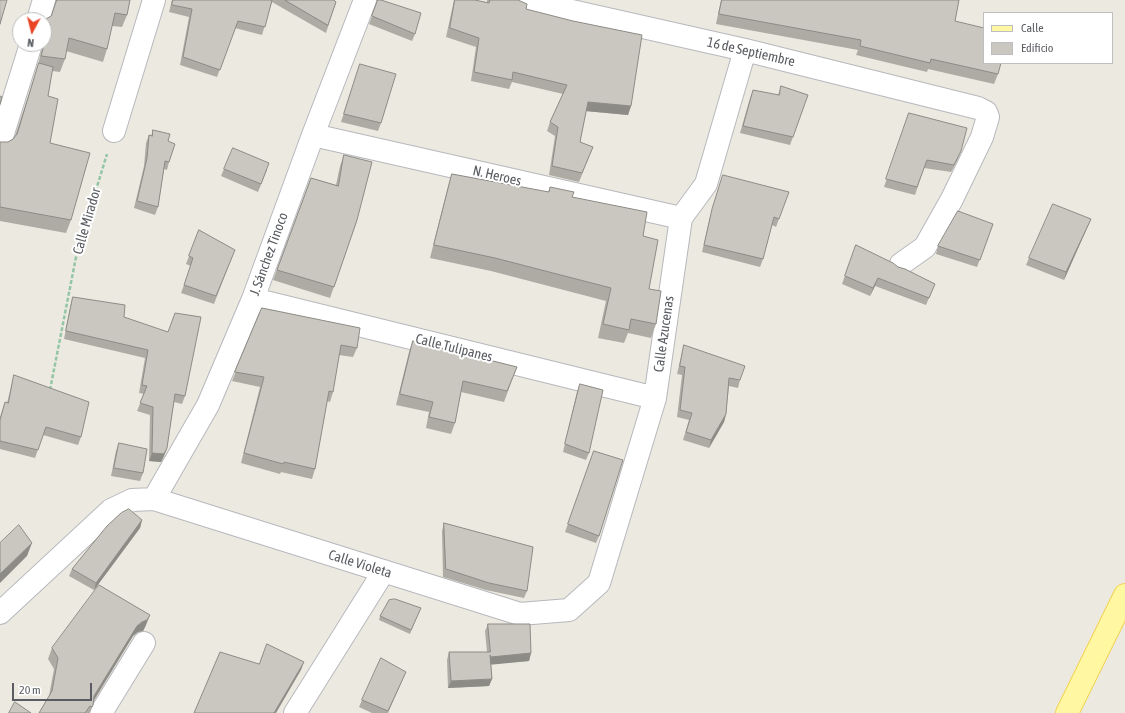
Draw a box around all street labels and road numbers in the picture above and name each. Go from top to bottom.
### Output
street label: 16 de Septiembre [705,34,797,70]
street label: N. Heroes [471,162,523,190]
street label: Calle Mirador [69,186,105,256]
street label: J. Sánchez Tinoco [246,210,292,298]
street label: Calle Azucenas [650,295,678,373]
street label: Calle Tulipanes [414,330,494,366]
street label: Calle Violeta [326,546,394,582]

